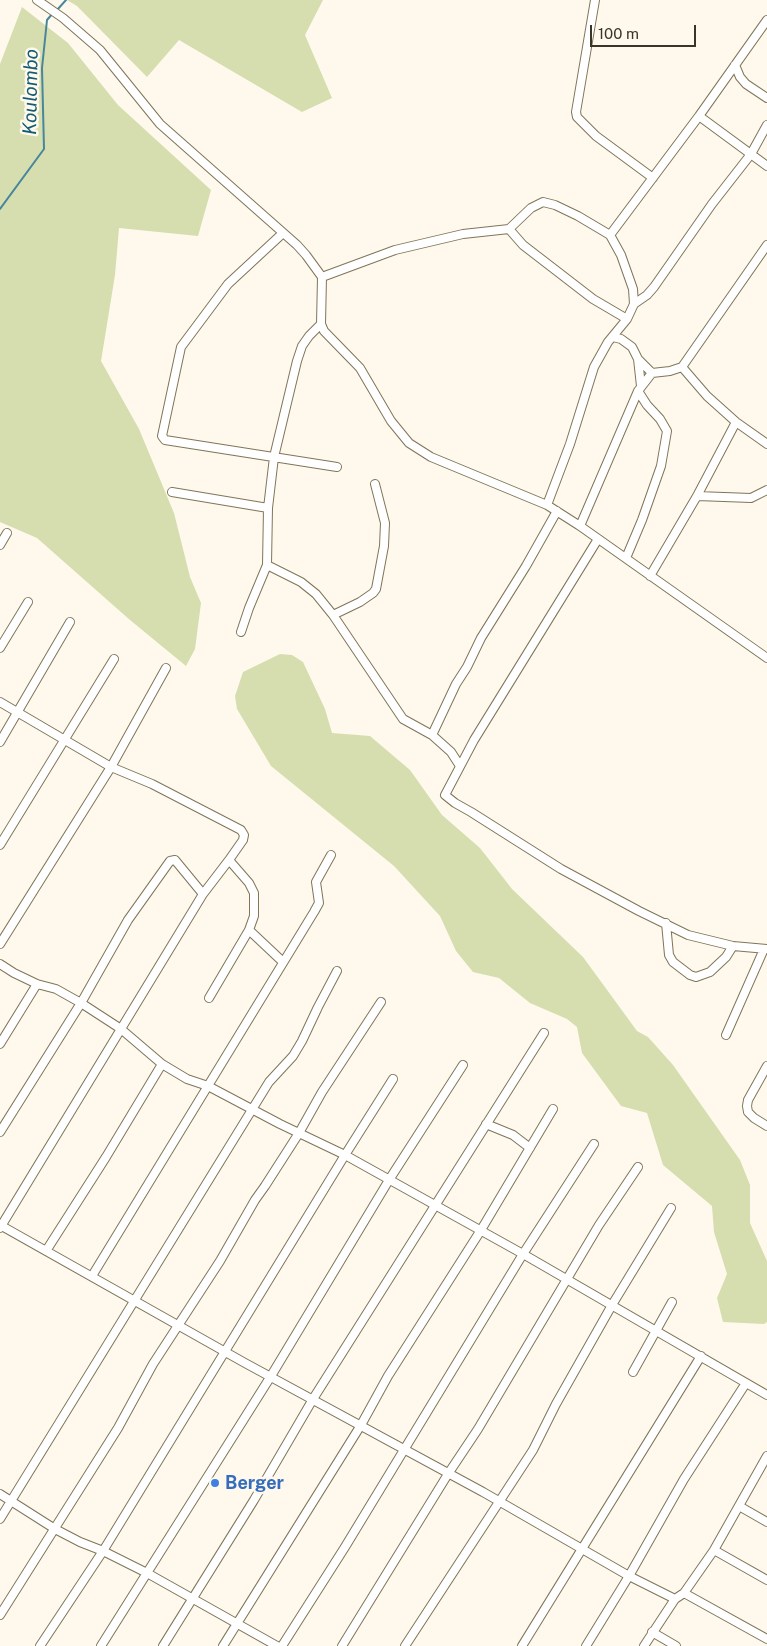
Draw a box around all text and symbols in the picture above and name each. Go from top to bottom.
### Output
scale bar [592,15,698,47]
text: 100 m [598,25,639,42]
water label: Koulombo [19,49,43,135]
place label: Berger [225,1472,284,1494]
marker: Berger [209,1477,221,1489]

